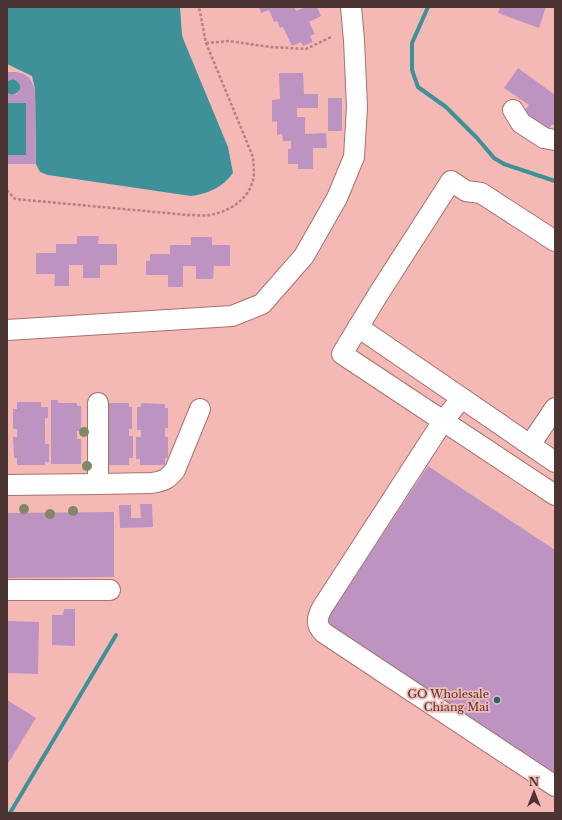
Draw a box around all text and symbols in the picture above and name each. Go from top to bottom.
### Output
place label: GO Wholesale Chiang Mai [408,687,489,714]
marker: GO Wholesale Chiang Mai [492,695,502,705]
north arrow [514,772,554,812]
text: N [529,775,540,789]

